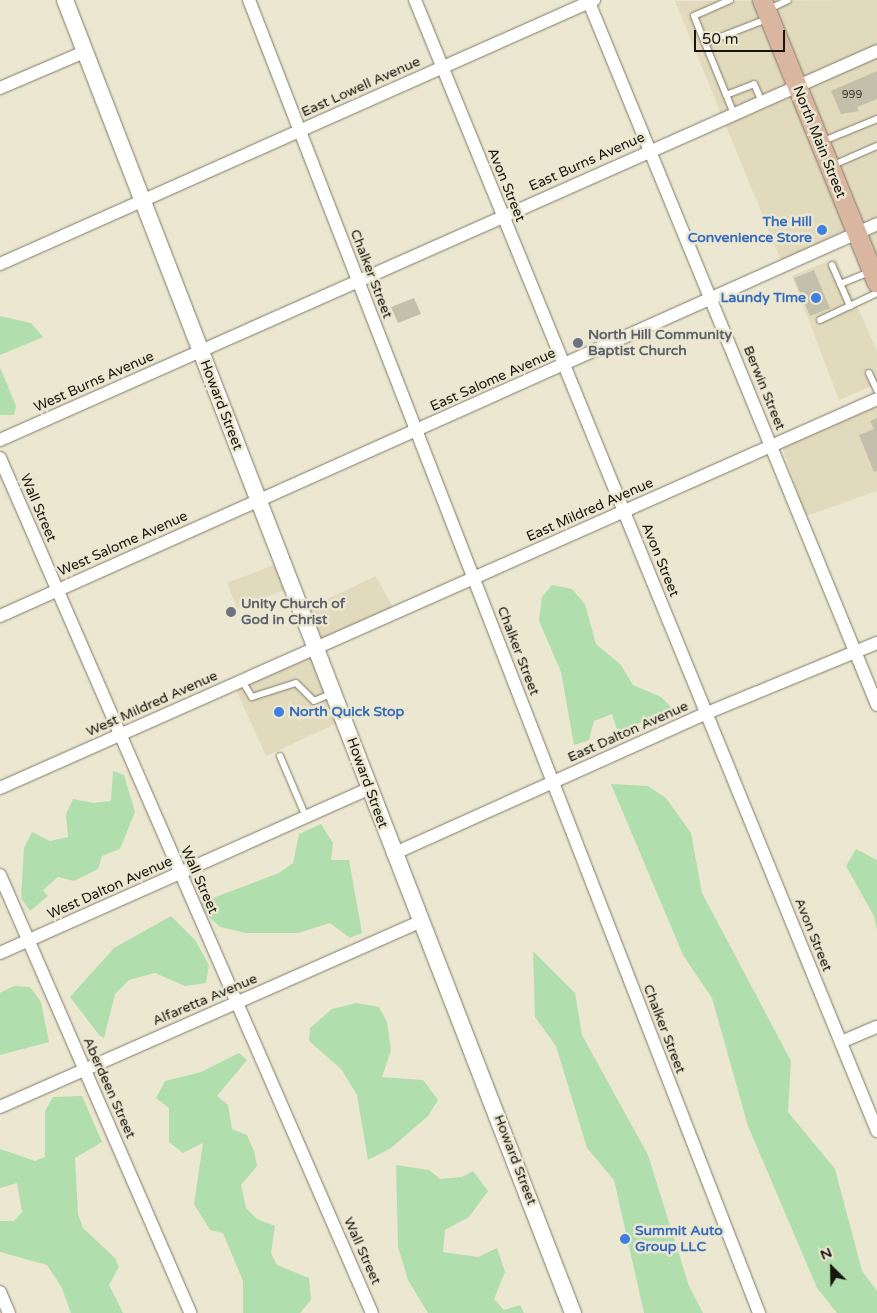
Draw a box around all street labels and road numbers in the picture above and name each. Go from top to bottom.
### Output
street label: East Lowell Avenue [299,53,423,121]
street label: North Main Street [789,83,849,201]
street label: East Burns Avenue [527,129,647,195]
street label: Avon Street [484,146,528,224]
street label: Chalker Street [346,227,396,321]
street label: Berwin Street [739,343,789,433]
street label: East Salome Avenue [428,345,558,415]
street label: West Burns Avenue [31,348,157,416]
street label: Howard Street [196,358,246,452]
street label: Wall Street [16,472,60,544]
street label: East Mildred Avenue [524,474,656,546]
street label: West Salome Avenue [56,508,190,580]
street label: Avon Street [638,521,682,599]
street label: Chalker Street [493,604,543,698]
street label: West Mildred Avenue [84,667,220,741]
street label: East Dalton Avenue [565,698,691,766]
street label: Howard Street [343,735,391,831]
street label: Wall Street [177,844,221,916]
street label: West Dalton Avenue [45,853,175,923]
street label: Avon Street [791,896,835,974]
street label: Alfaretta Avenue [150,970,260,1030]
street label: Chalker Street [639,982,689,1076]
street label: Aberdeen Street [79,1035,139,1141]
street label: Howard Street [490,1113,540,1207]
street label: Wall Street [340,1215,384,1287]

